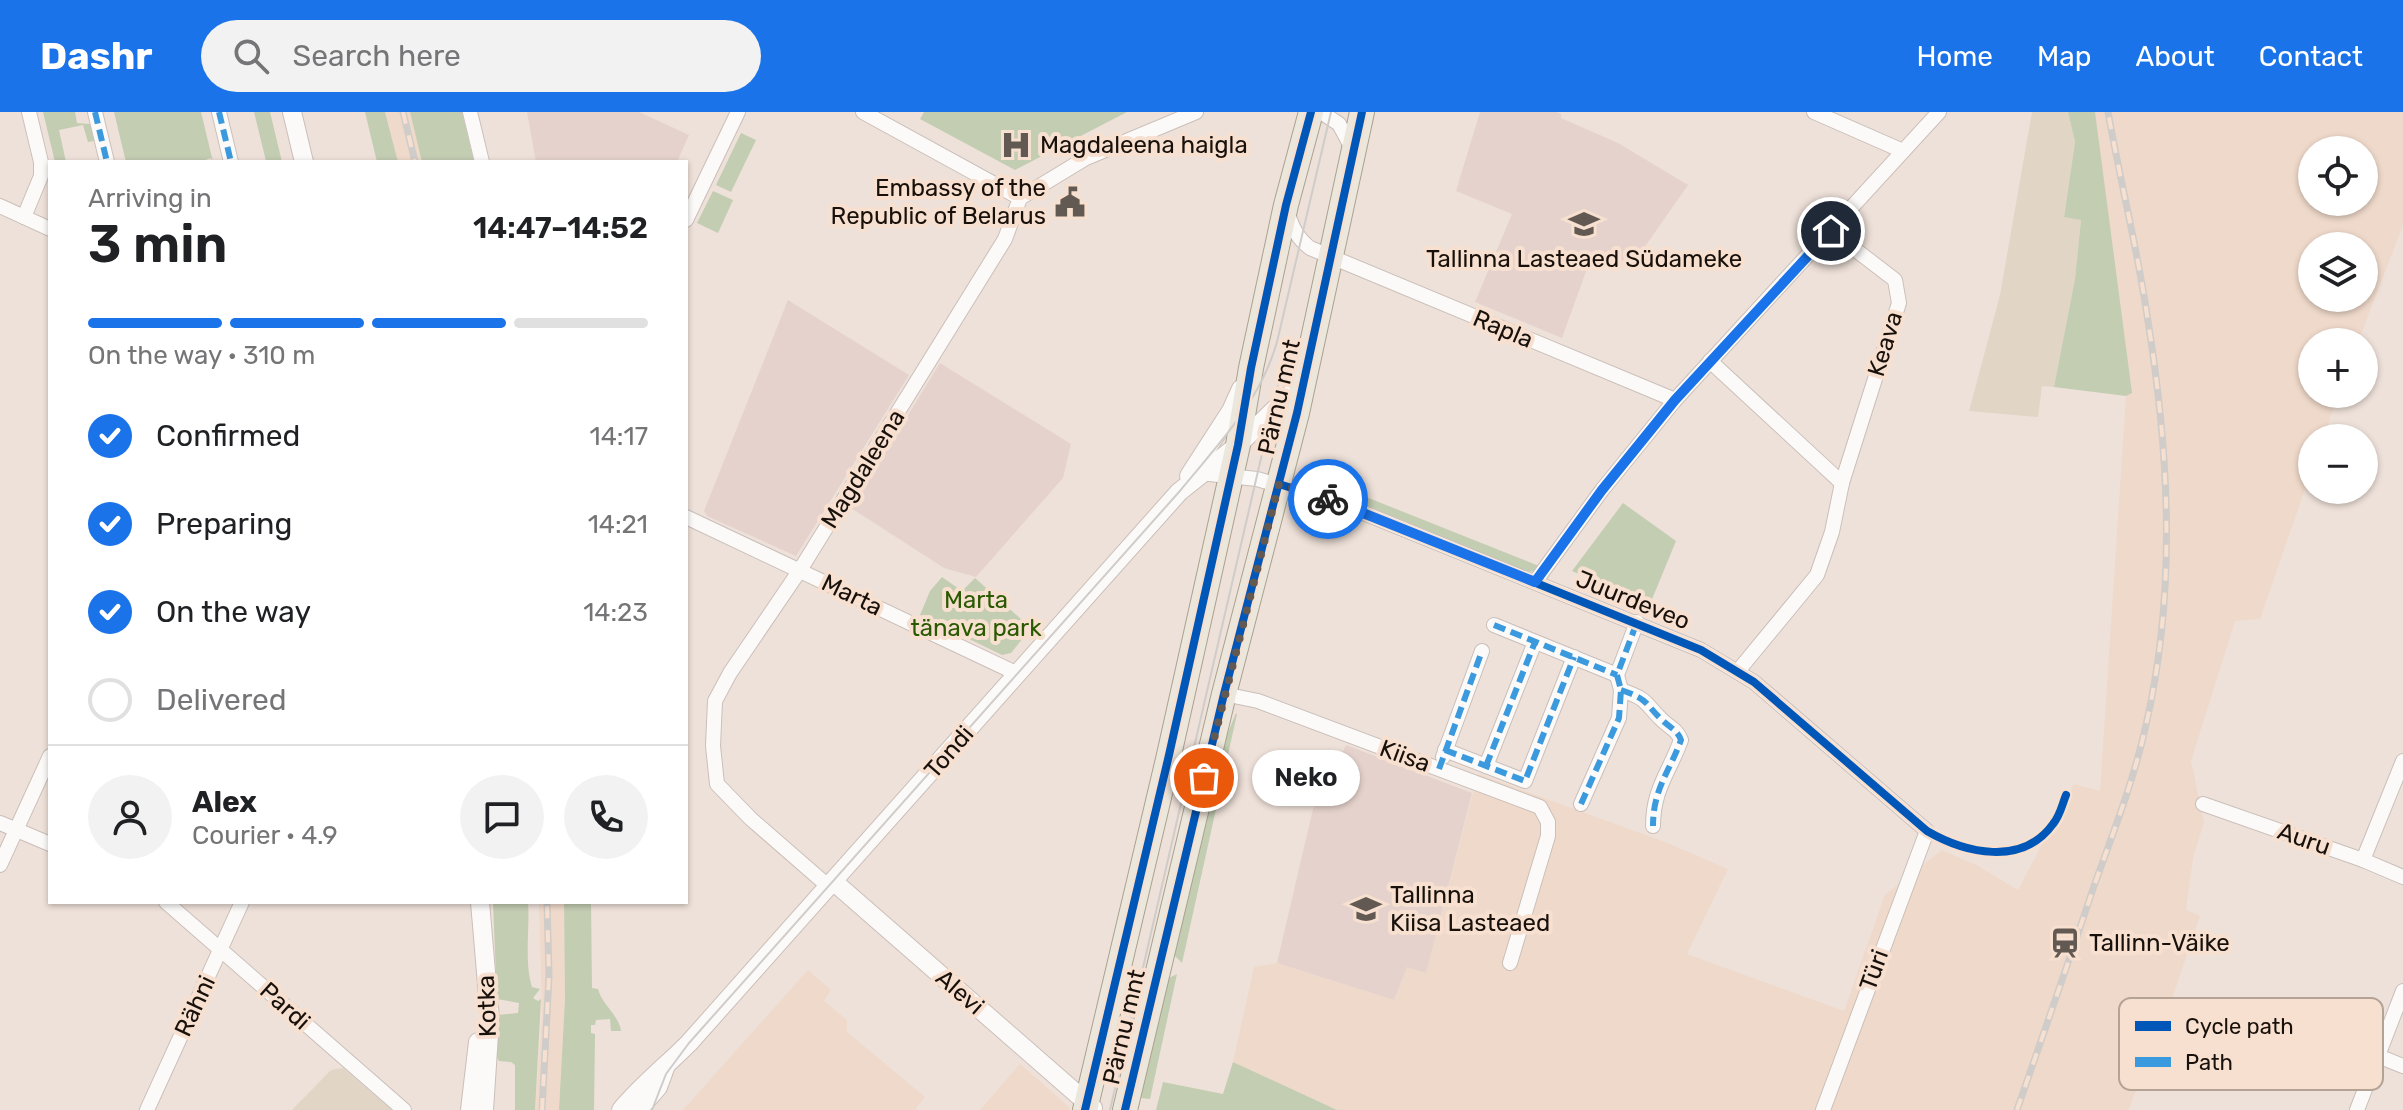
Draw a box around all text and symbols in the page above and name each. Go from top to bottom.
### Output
search box [201,20,761,92]
text: Dashr [40,33,153,79]
icon: search [229,34,273,78]
text: Search here [293,38,461,74]
text: Home [1916,40,1993,73]
text: Map [2037,40,2091,73]
text: About [2135,40,2215,73]
text: Contact [2259,40,2363,73]
hospital icon: Magdaleena haigla [999,128,1033,162]
place label: Magdaleena haigla [1040,131,1248,159]
map controls [2298,136,2378,504]
button: locate [2298,136,2378,216]
place label: Embassy of the Republic of Belarus [831,174,1046,230]
text: Arriving in [88,183,212,214]
public building icon: Embassy of the Republic of Belarus [1053,185,1087,219]
pin [1797,197,1865,265]
school or university icon: Tallinna Lasteaed Südameke [1567,207,1601,241]
icon: home [1809,209,1853,253]
text: 14:47–14:52 [473,210,648,246]
text: 3 min [88,213,227,275]
button: layers [2298,232,2378,312]
place label: Tallinna Lasteaed Südameke [1426,245,1742,273]
street label: Rapla [1469,304,1537,354]
street label: Keava [1862,308,1908,380]
button: + [2298,328,2378,408]
street label: Pärnu mnt [1252,337,1306,457]
text: On the way · 310 m [88,340,315,371]
street label: Magdaleena [815,404,911,534]
icon: check [88,414,132,458]
text: Confirmed [156,418,300,454]
text: 14:17 [590,421,648,452]
button: − [2298,424,2378,504]
courier [1288,459,1368,539]
icon: bike [1306,477,1350,521]
icon: check [88,502,132,546]
text: Preparing [156,506,292,542]
text: 14:21 [588,509,648,540]
street label: Juurdeveo [1572,564,1694,636]
street label: Marta [817,568,887,622]
park label: Marta tänava park [910,586,1042,642]
icon: check [88,590,132,634]
text: On the way [156,594,311,630]
text: 14:23 [583,597,648,628]
text: Delivered [156,682,287,718]
street label: Tondi [919,720,979,784]
street label: Kiisa [1376,734,1434,778]
pin [1170,744,1238,812]
callout: Neko [1252,750,1360,806]
icon: bag [1182,756,1226,800]
text: Neko [1274,762,1338,793]
button: person [88,775,172,859]
button: chat [460,775,544,859]
button: phone [564,775,648,859]
text: Alex [192,784,257,820]
street label: Auru [2274,817,2334,861]
text: Courier · 4.9 [192,820,338,851]
place label: Tallinna Kiisa Lasteaed [1390,881,1550,937]
school or university icon: Tallinna Kiisa Lasteaed [1349,892,1383,926]
station icon: Tallinn-Väike [2048,926,2082,960]
place label: Tallinn-Väike [2089,929,2230,957]
street label: Türi [1854,946,1894,994]
street label: Alevi [930,964,990,1020]
street label: Pärnu mnt [1097,967,1151,1087]
street label: Rähni [169,971,221,1041]
street label: Kotka [472,974,502,1038]
street label: Pardi [254,976,316,1036]
legend [2119,998,2383,1090]
text: Cycle path [2185,1013,2294,1040]
text: Path [2185,1049,2233,1076]

